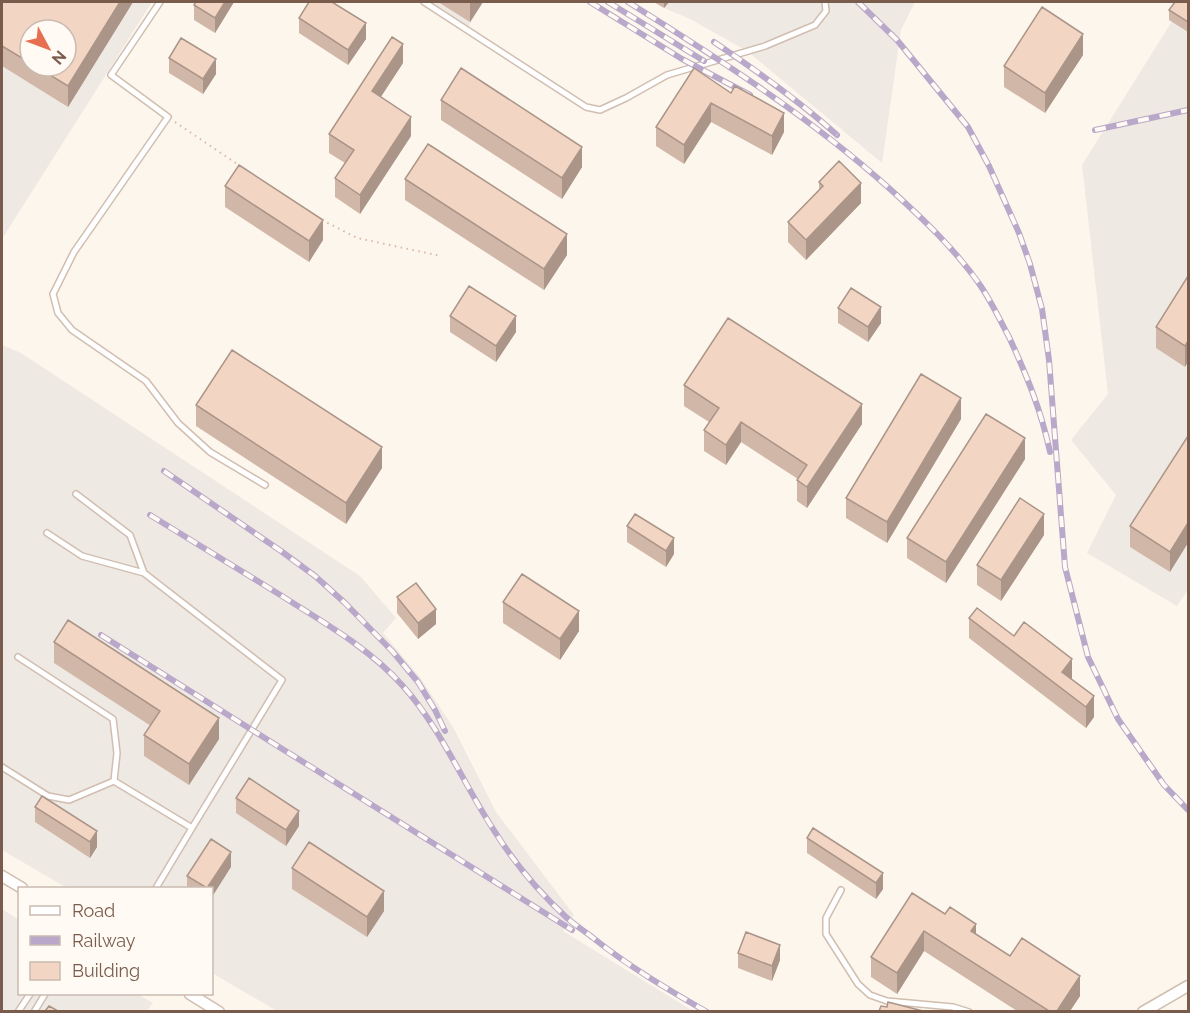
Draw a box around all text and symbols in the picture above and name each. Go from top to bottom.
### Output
north arrow [18,18,78,78]
text: N [48,47,70,68]
legend [18,887,213,995]
text: Road [72,900,115,921]
text: Railway [72,930,136,951]
text: Building [72,960,140,981]

